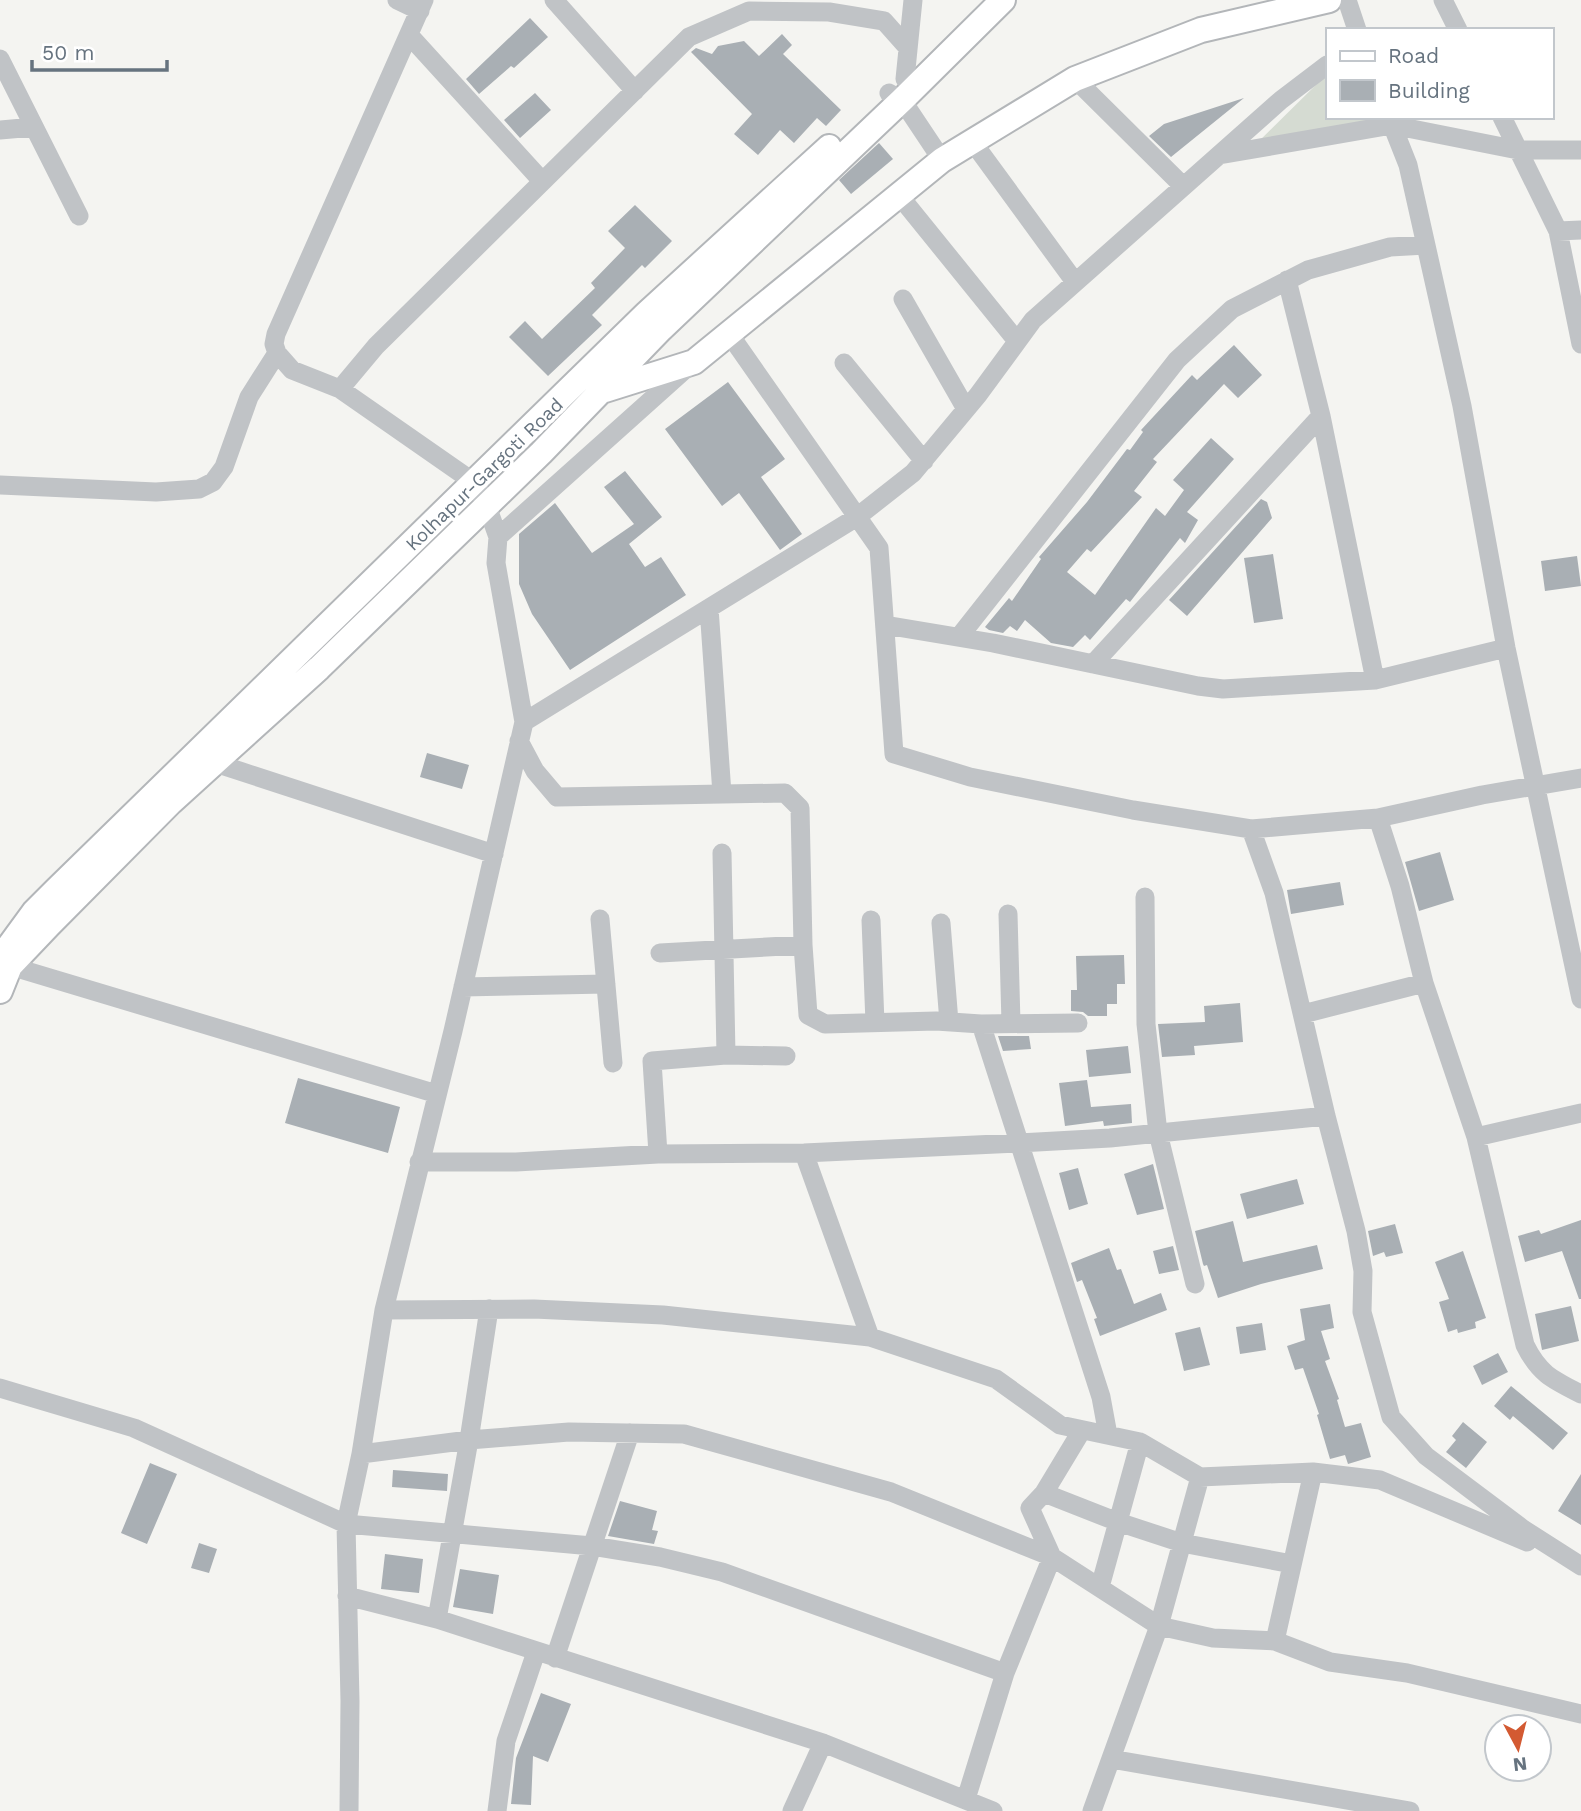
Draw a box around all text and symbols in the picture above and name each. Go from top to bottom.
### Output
scale bar [32,28,166,72]
legend [1326,28,1553,119]
text: 50 m [42,40,94,65]
text: Road [1388,43,1439,68]
text: Building [1388,78,1470,103]
street label: Kolhapur-Gargoti Road [401,393,568,556]
north arrow [1483,1713,1553,1783]
text: N [1512,1752,1528,1777]

